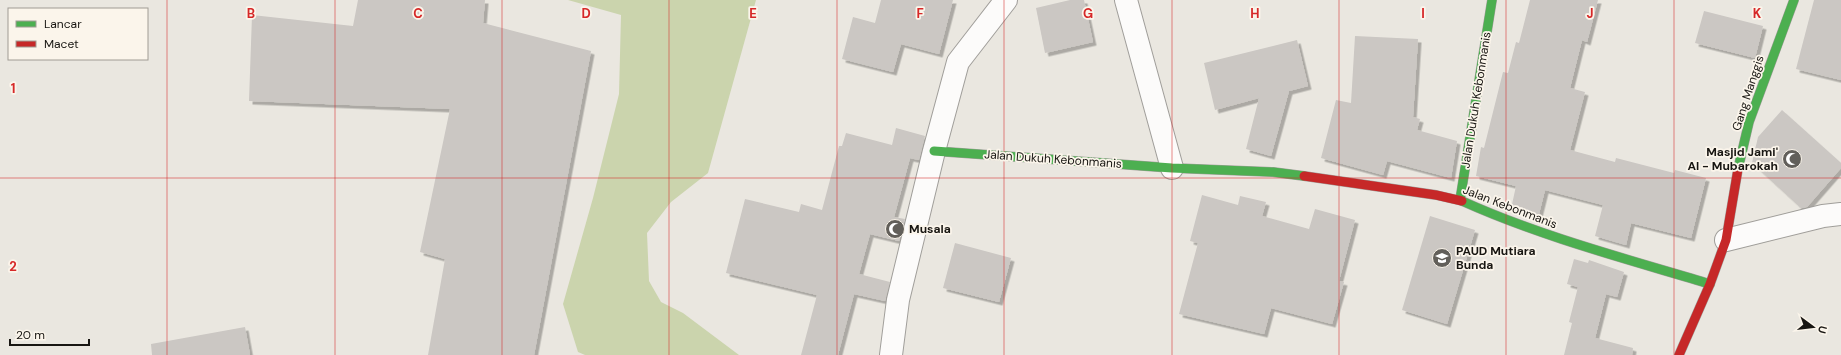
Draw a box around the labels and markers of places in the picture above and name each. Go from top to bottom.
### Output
place label: Masjid Jami' Al - Mubarokah [1688,144,1778,174]
mosque icon: Masjid Jami' Al - Mubarokah [1781,148,1803,170]
mosque icon: Musala [884,218,906,240]
place label: Musala [909,221,951,237]
place label: PAUD Mutiara Bunda [1456,243,1536,273]
school or university icon: PAUD Mutiara Bunda [1431,247,1453,269]

